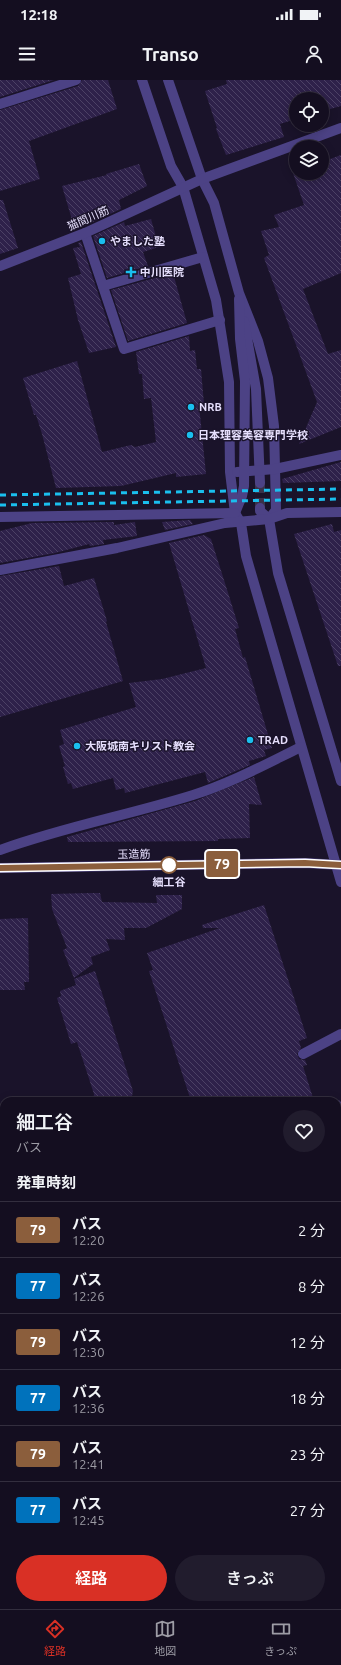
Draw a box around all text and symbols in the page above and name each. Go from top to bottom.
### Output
text: 12:18 [20,6,58,23]
icon: menu [16,43,38,65]
icon: person [303,43,325,65]
text: Transo [142,44,199,64]
map controls [289,92,329,180]
button: locate [289,92,329,132]
button: layers [289,140,329,180]
street label: 猫間川筋 [65,204,111,232]
place label: やました塾 [110,235,165,247]
marker: やました塾 [97,236,107,246]
marker: 中川医院 [125,266,137,278]
place label: 中川医院 [140,266,184,278]
place label: NRB [199,401,222,413]
marker: NRB [186,402,196,412]
place label: 日本理容美容専門学校 [198,429,308,441]
marker: 日本理容美容専門学校 [185,430,195,440]
place label: TRAD [258,734,288,746]
marker: TRAD [245,735,255,745]
place label: 大阪城南キリスト教会 [85,740,195,752]
marker: 大阪城南キリスト教会 [72,741,82,751]
street label: 玉造筋 [117,848,151,860]
line badge: 79 [204,851,240,877]
marker: 細工谷 [160,856,178,874]
text: 79 [214,856,230,872]
place label: 細工谷 [153,876,186,888]
button: heart [283,1110,325,1152]
text: 細工谷 [16,1111,73,1133]
text: バス [16,1140,42,1154]
text: 発車時刻 [16,1174,76,1191]
text: バス [72,1215,102,1232]
text: 79 [30,1222,46,1238]
text: 2 分 [298,1222,325,1239]
text: 12:20 [72,1233,105,1247]
text: バス [72,1271,102,1288]
text: 77 [30,1278,46,1294]
text: 8 分 [298,1278,325,1295]
text: 12:26 [72,1289,105,1303]
text: バス [72,1327,102,1344]
text: 79 [30,1334,46,1350]
text: 12 分 [290,1334,325,1351]
text: 12:30 [72,1345,105,1359]
text: バス [72,1383,102,1400]
text: 77 [30,1390,46,1406]
text: 18 分 [290,1390,325,1407]
text: 12:36 [72,1401,105,1415]
text: バス [72,1439,102,1456]
text: 79 [30,1446,46,1462]
text: 23 分 [290,1446,325,1463]
text: 12:41 [72,1457,105,1471]
text: バス [72,1495,102,1512]
text: 77 [30,1502,46,1518]
text: 27 分 [290,1502,325,1519]
text: 12:45 [72,1513,105,1527]
button: 経路 [16,1555,167,1601]
button: きっぷ [175,1555,325,1601]
tab: 経路 [44,1618,66,1658]
tab: 地図 [154,1618,176,1658]
tab: きっぷ [264,1618,297,1658]

